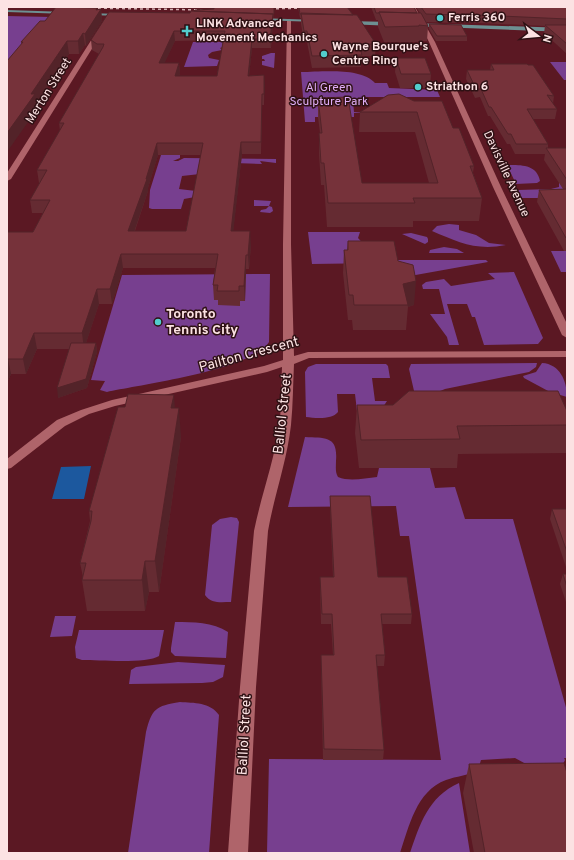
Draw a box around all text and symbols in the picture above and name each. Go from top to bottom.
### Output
place label: Ferris 360 [448,10,505,26]
marker: Ferris 360 [435,13,445,23]
place label: LINK Advanced Movement Mechanics [196,16,317,46]
north arrow [518,16,558,56]
marker: LINK Advanced Movement Mechanics [181,25,193,37]
text: N [539,33,554,44]
place label: Wayne Bourque's Centre Ring [332,39,428,69]
marker: Wayne Bourque's Centre Ring [319,49,329,59]
street label: Merton Street [22,55,76,127]
place label: Striathon 6 [426,79,488,95]
park label: Al Green Sculpture Park [290,80,368,110]
marker: Striathon 6 [413,82,423,92]
street label: Davisville Avenue [479,128,533,220]
place label: Toronto Tennis City [166,306,238,339]
marker: Toronto Tennis City [153,317,163,327]
street label: Pailton Crescent [197,333,301,377]
street label: Balliol Street [270,373,296,455]
street label: Balliol Street [234,694,256,776]

